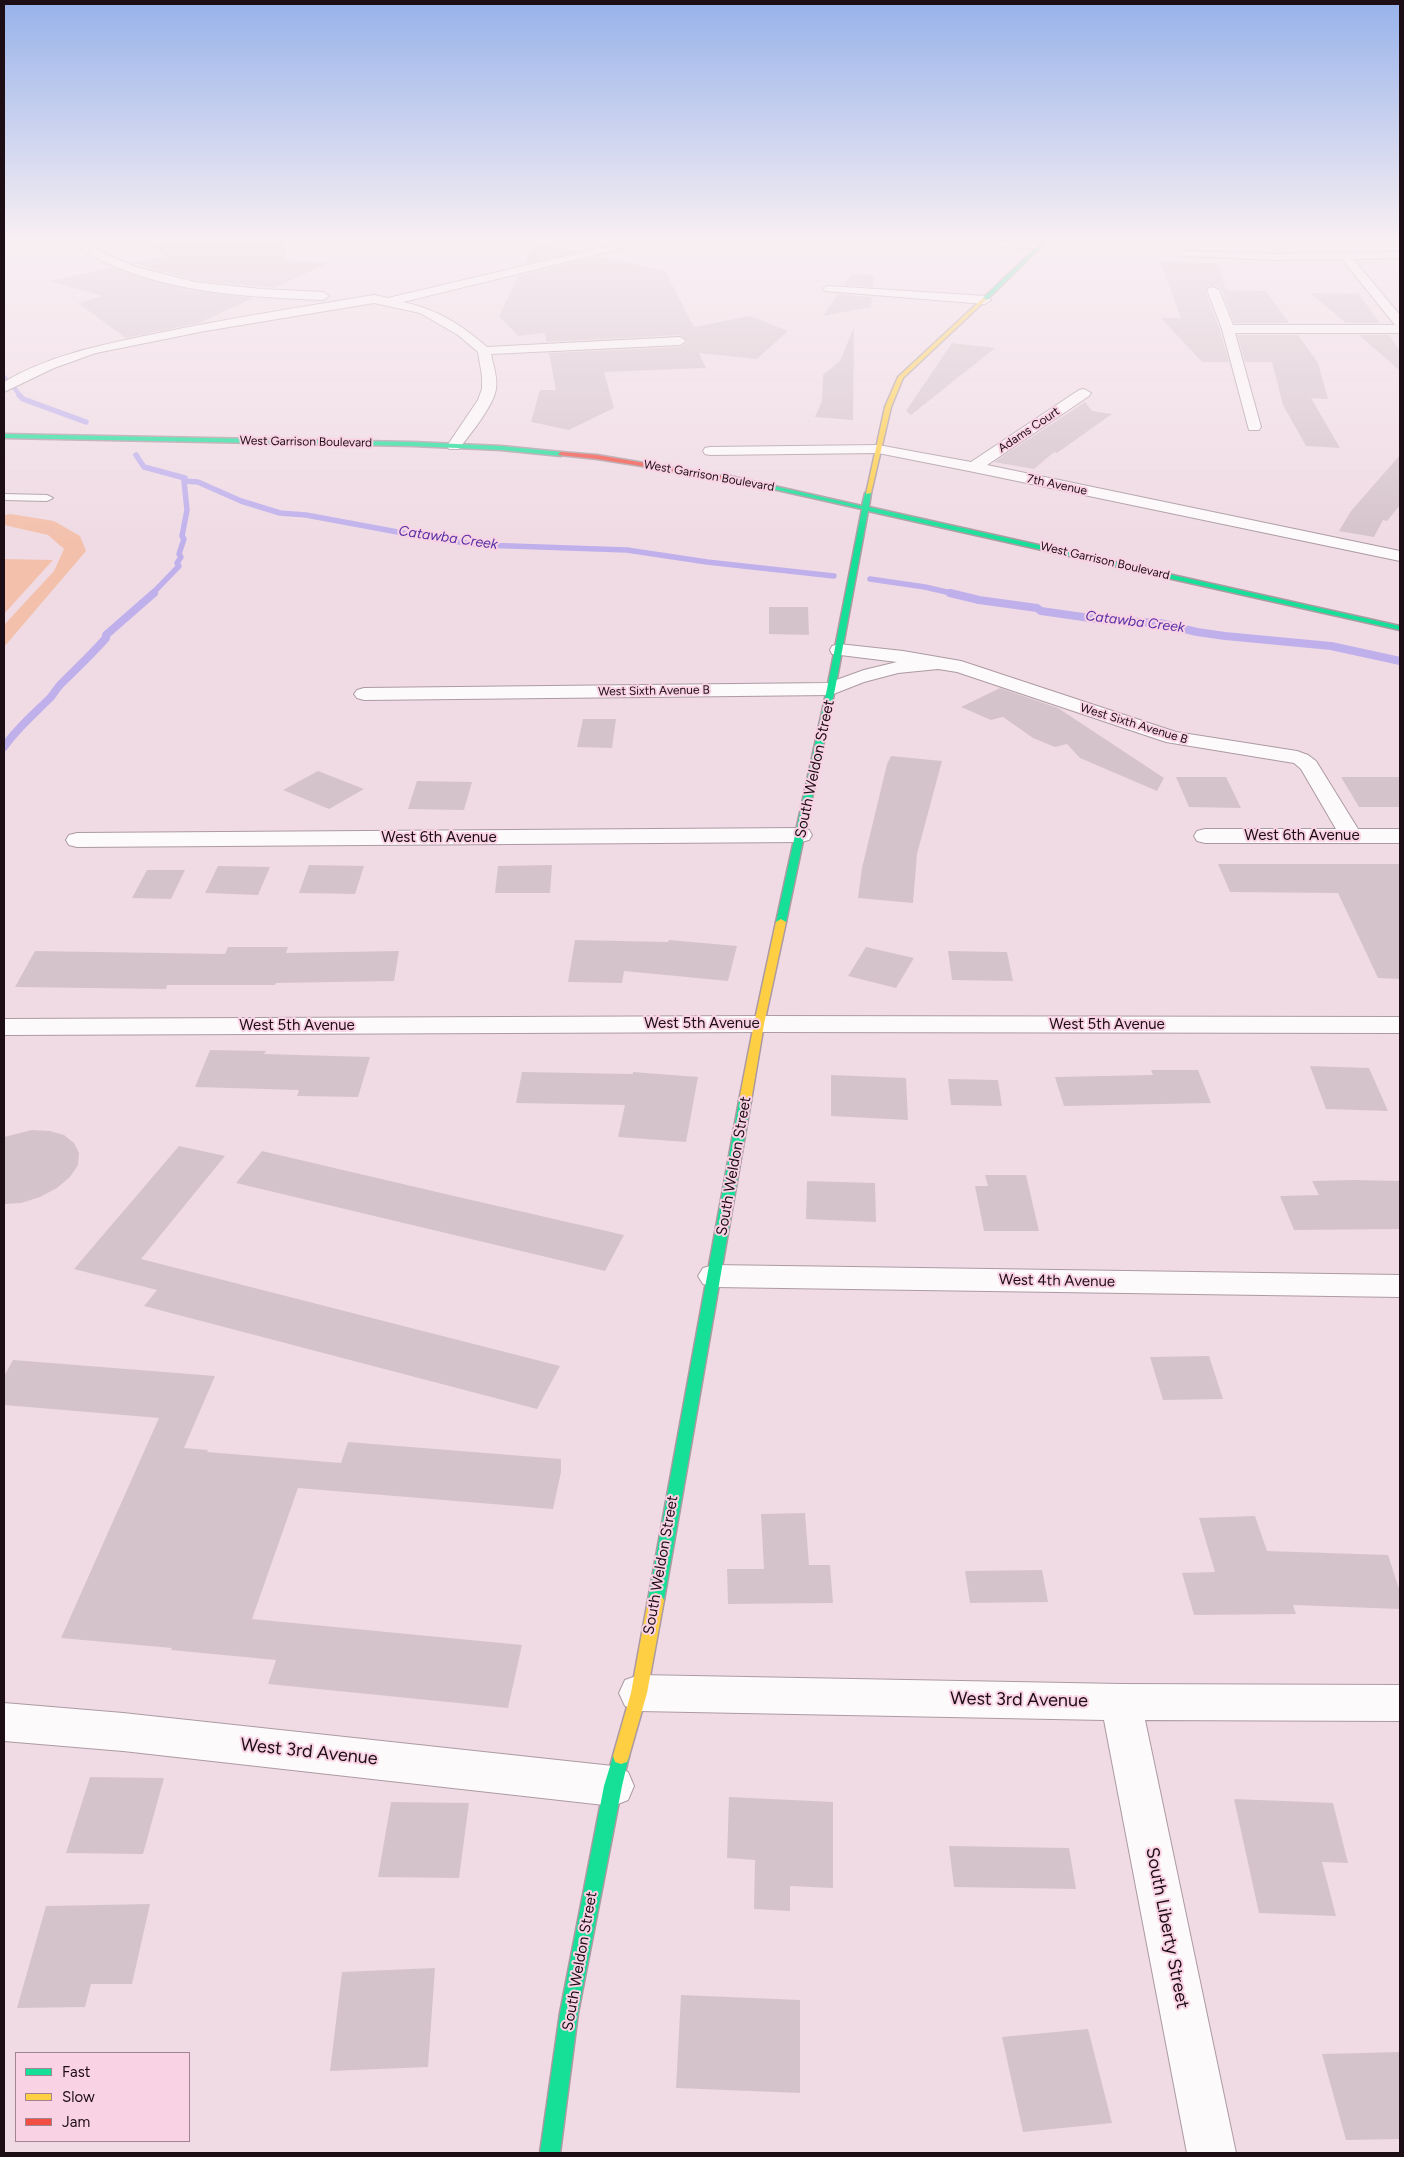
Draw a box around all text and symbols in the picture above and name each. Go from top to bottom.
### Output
street label: Adams Court [996,404,1062,456]
street label: West Garrison Boulevard [240,434,372,450]
street label: West Garrison Boulevard [643,457,775,495]
street label: 7th Avenue [1026,472,1088,498]
water label: Catawba Creek [397,523,499,553]
street label: West Garrison Boulevard [1039,539,1171,583]
water label: Catawba Creek [1084,608,1186,636]
street label: West Sixth Avenue B [598,683,710,699]
street label: South Weldon Street [792,698,838,840]
street label: West Sixth Avenue B [1079,701,1189,747]
street label: West 6th Avenue [1244,827,1360,845]
street label: West 6th Avenue [381,829,497,847]
street label: West 5th Avenue [644,1015,760,1033]
street label: West 5th Avenue [1049,1016,1165,1034]
street label: West 5th Avenue [239,1017,355,1035]
street label: South Weldon Street [713,1095,755,1237]
street label: West 4th Avenue [999,1271,1115,1291]
street label: South Weldon Street [640,1494,682,1636]
street label: West 3rd Avenue [950,1688,1088,1712]
street label: West 3rd Avenue [239,1734,379,1770]
street label: South Liberty Street [1141,1845,1193,2011]
street label: South Weldon Street [559,1890,601,2032]
legend [15,2052,190,2142]
text: Fast [62,2063,90,2081]
text: Slow [62,2088,95,2106]
text: Jam [62,2113,90,2131]

